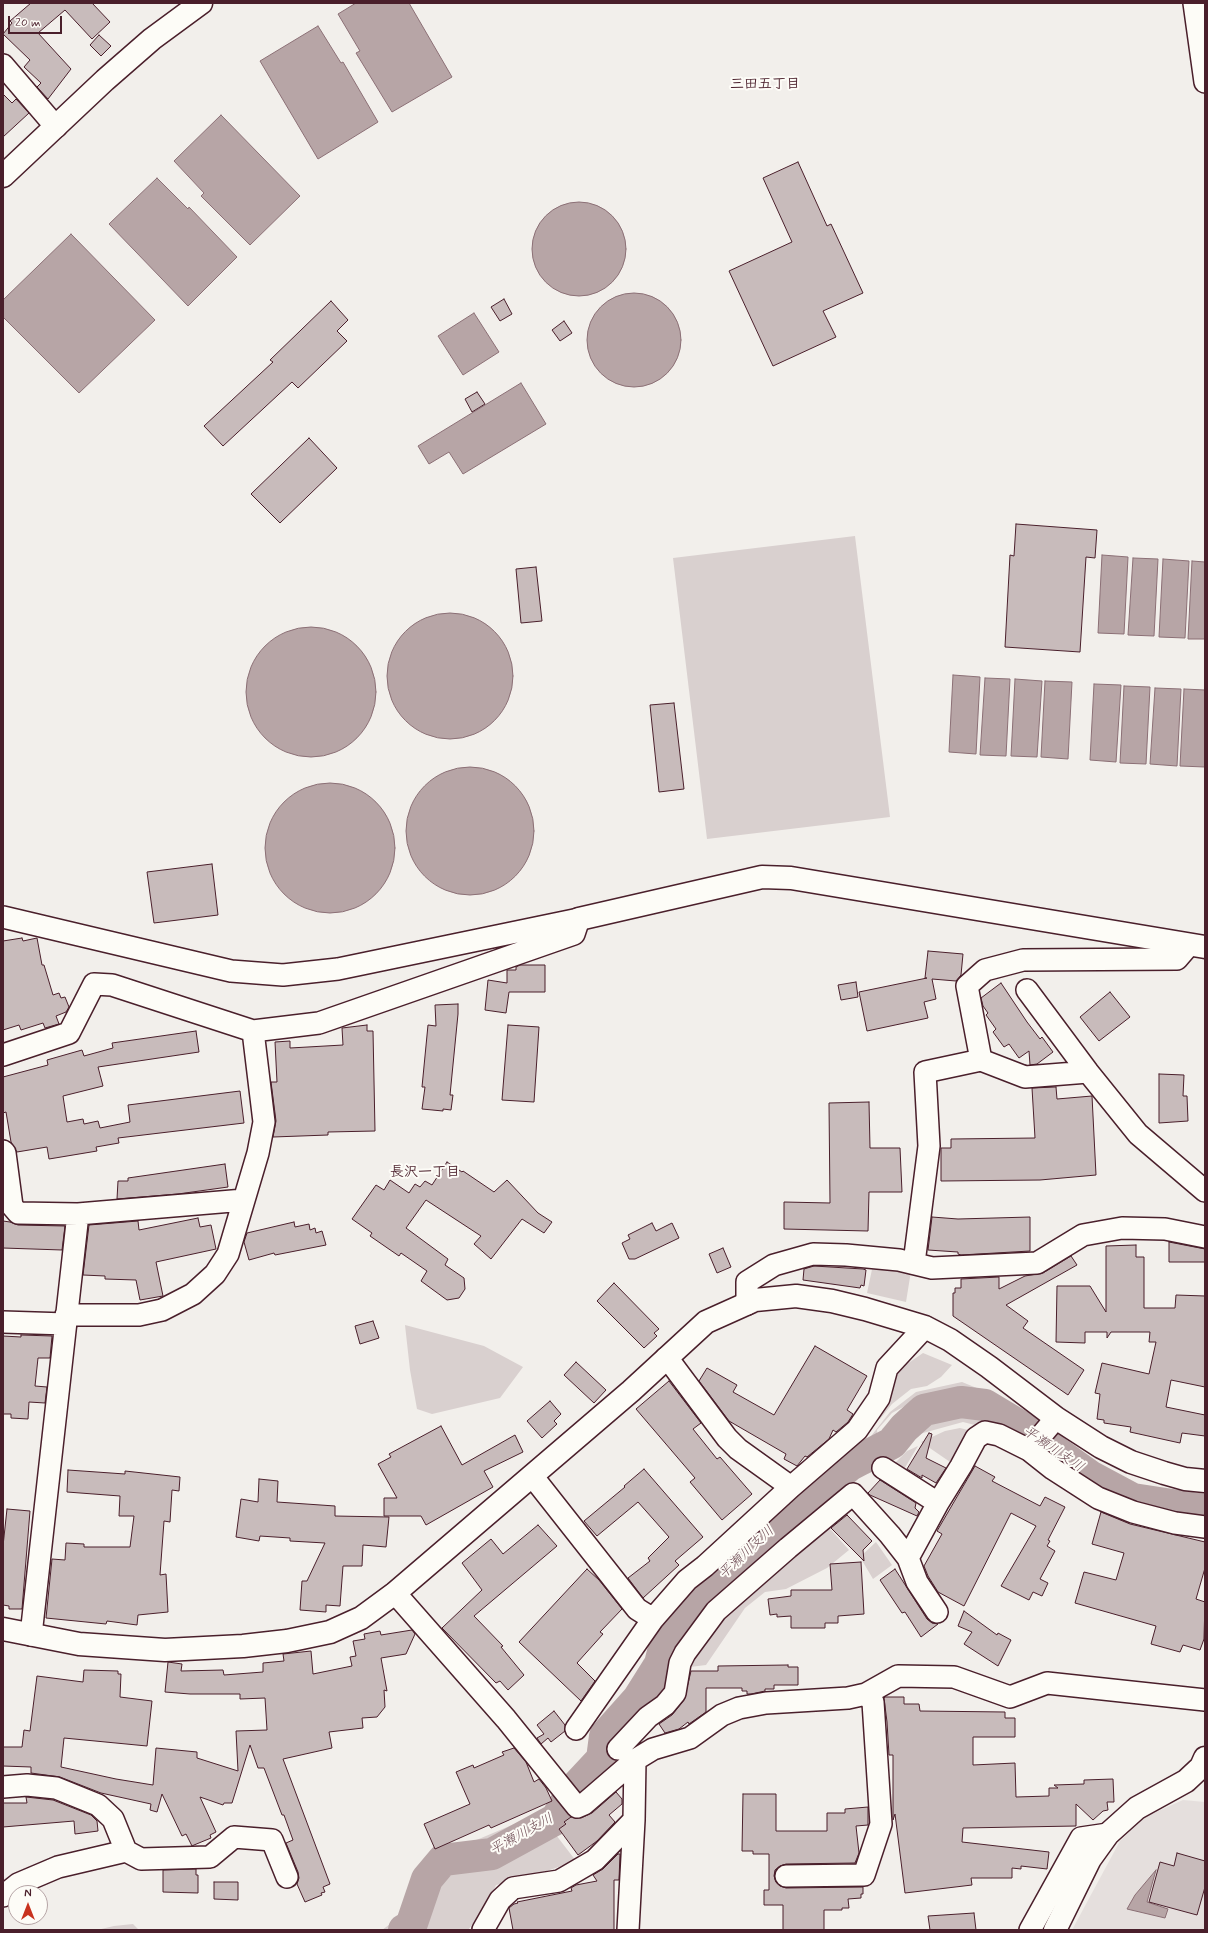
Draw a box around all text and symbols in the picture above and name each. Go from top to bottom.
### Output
scale bar [10,8,64,34]
text: 20 m [15,15,41,31]
district label: 三田五丁目 [730,77,800,93]
district label: 長沢一丁目 [390,1165,460,1181]
water label: 平瀬川支川 [1019,1423,1087,1477]
water label: 平瀬川支川 [716,1523,778,1583]
water label: 平瀬川支川 [487,1811,557,1859]
north arrow [8,1885,48,1925]
text: N [24,1887,32,1901]

